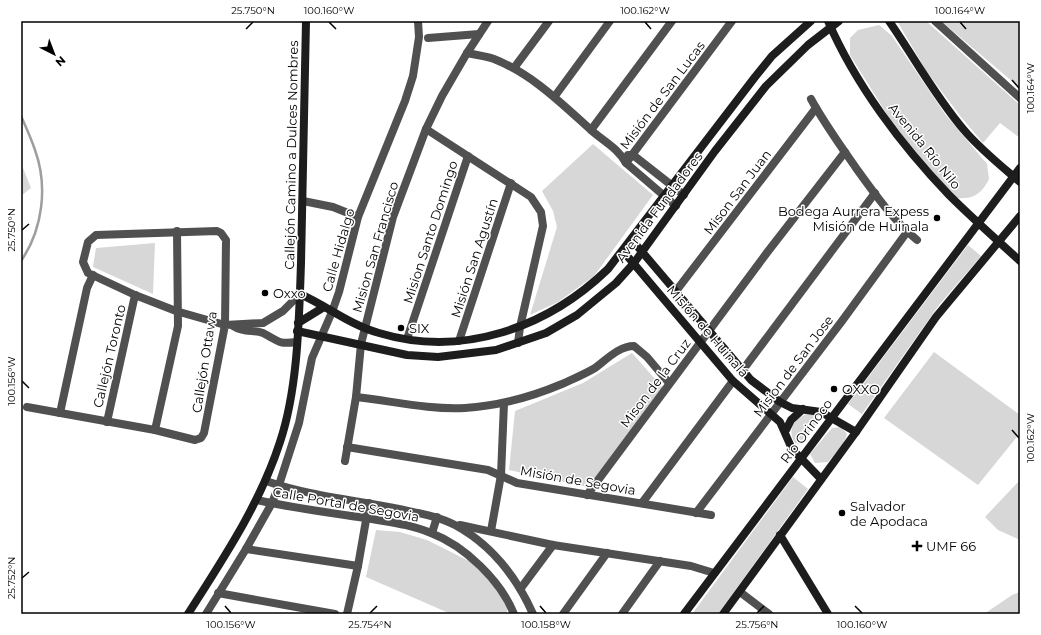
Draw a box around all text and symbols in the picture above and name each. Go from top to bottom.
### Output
text: 25.750°N [231,4,275,17]
text: 100.160°W [304,4,354,17]
text: 100.162°W [620,4,670,17]
text: 100.164°W [935,4,985,17]
north arrow [34,34,74,74]
street label: Misión de San Lucas [616,38,708,152]
street label: Callejón Camino a Dulces Nombres [281,40,301,270]
text: N [53,53,69,70]
text: 100.164°W [1024,63,1037,113]
street label: Avenida Río Nilo [885,100,965,192]
street label: Mison San Juan [700,146,774,238]
street label: Avenida Fundadores [612,149,706,265]
street label: Mision Santo Domingo [399,159,461,305]
street label: Mision San Francisco [349,180,401,314]
street label: Misión San Agustín [447,196,501,320]
place label: Bodega Aurrera Expess Misión de Huinala [778,203,929,234]
street label: Calle Hidalgo [318,206,358,294]
text: 25.750°N [5,208,18,252]
marker: Bodega Aurrera Expess Misión de Huinala [932,213,942,223]
street label: Misión de Huinalá [664,282,752,380]
place label: Oxxo [273,285,306,301]
marker: Oxxo [260,288,270,298]
street label: Callejón Toronto [89,303,129,409]
street label: Callejón Ottawa [188,310,220,414]
street label: Mision de San Jose [750,312,836,420]
place label: SIX [409,320,430,336]
marker: SIX [396,323,406,333]
street label: Mison de la Cruz [616,335,694,431]
text: 100.156°W [5,356,18,406]
place label: OXXO [842,381,880,397]
marker: OXXO [829,384,839,394]
street label: Río Orinoco [777,396,835,466]
text: 100.162°W [1024,413,1037,463]
street label: Misión de Segovia [519,462,637,498]
street label: Calle Portal de Segovia [272,483,420,525]
place label: Salvador de Apodaca [850,498,928,529]
marker: Salvador de Apodaca [837,508,847,518]
place label: UMF 66 [926,538,976,554]
marker: UMF 66 [911,540,923,552]
text: 25.752°N [5,557,18,599]
text: 100.156°W [206,618,256,631]
text: 25.754°N [348,618,392,631]
text: 100.158°W [521,618,571,631]
text: 25.756°N [736,618,778,631]
text: 100.160°W [837,618,887,631]

